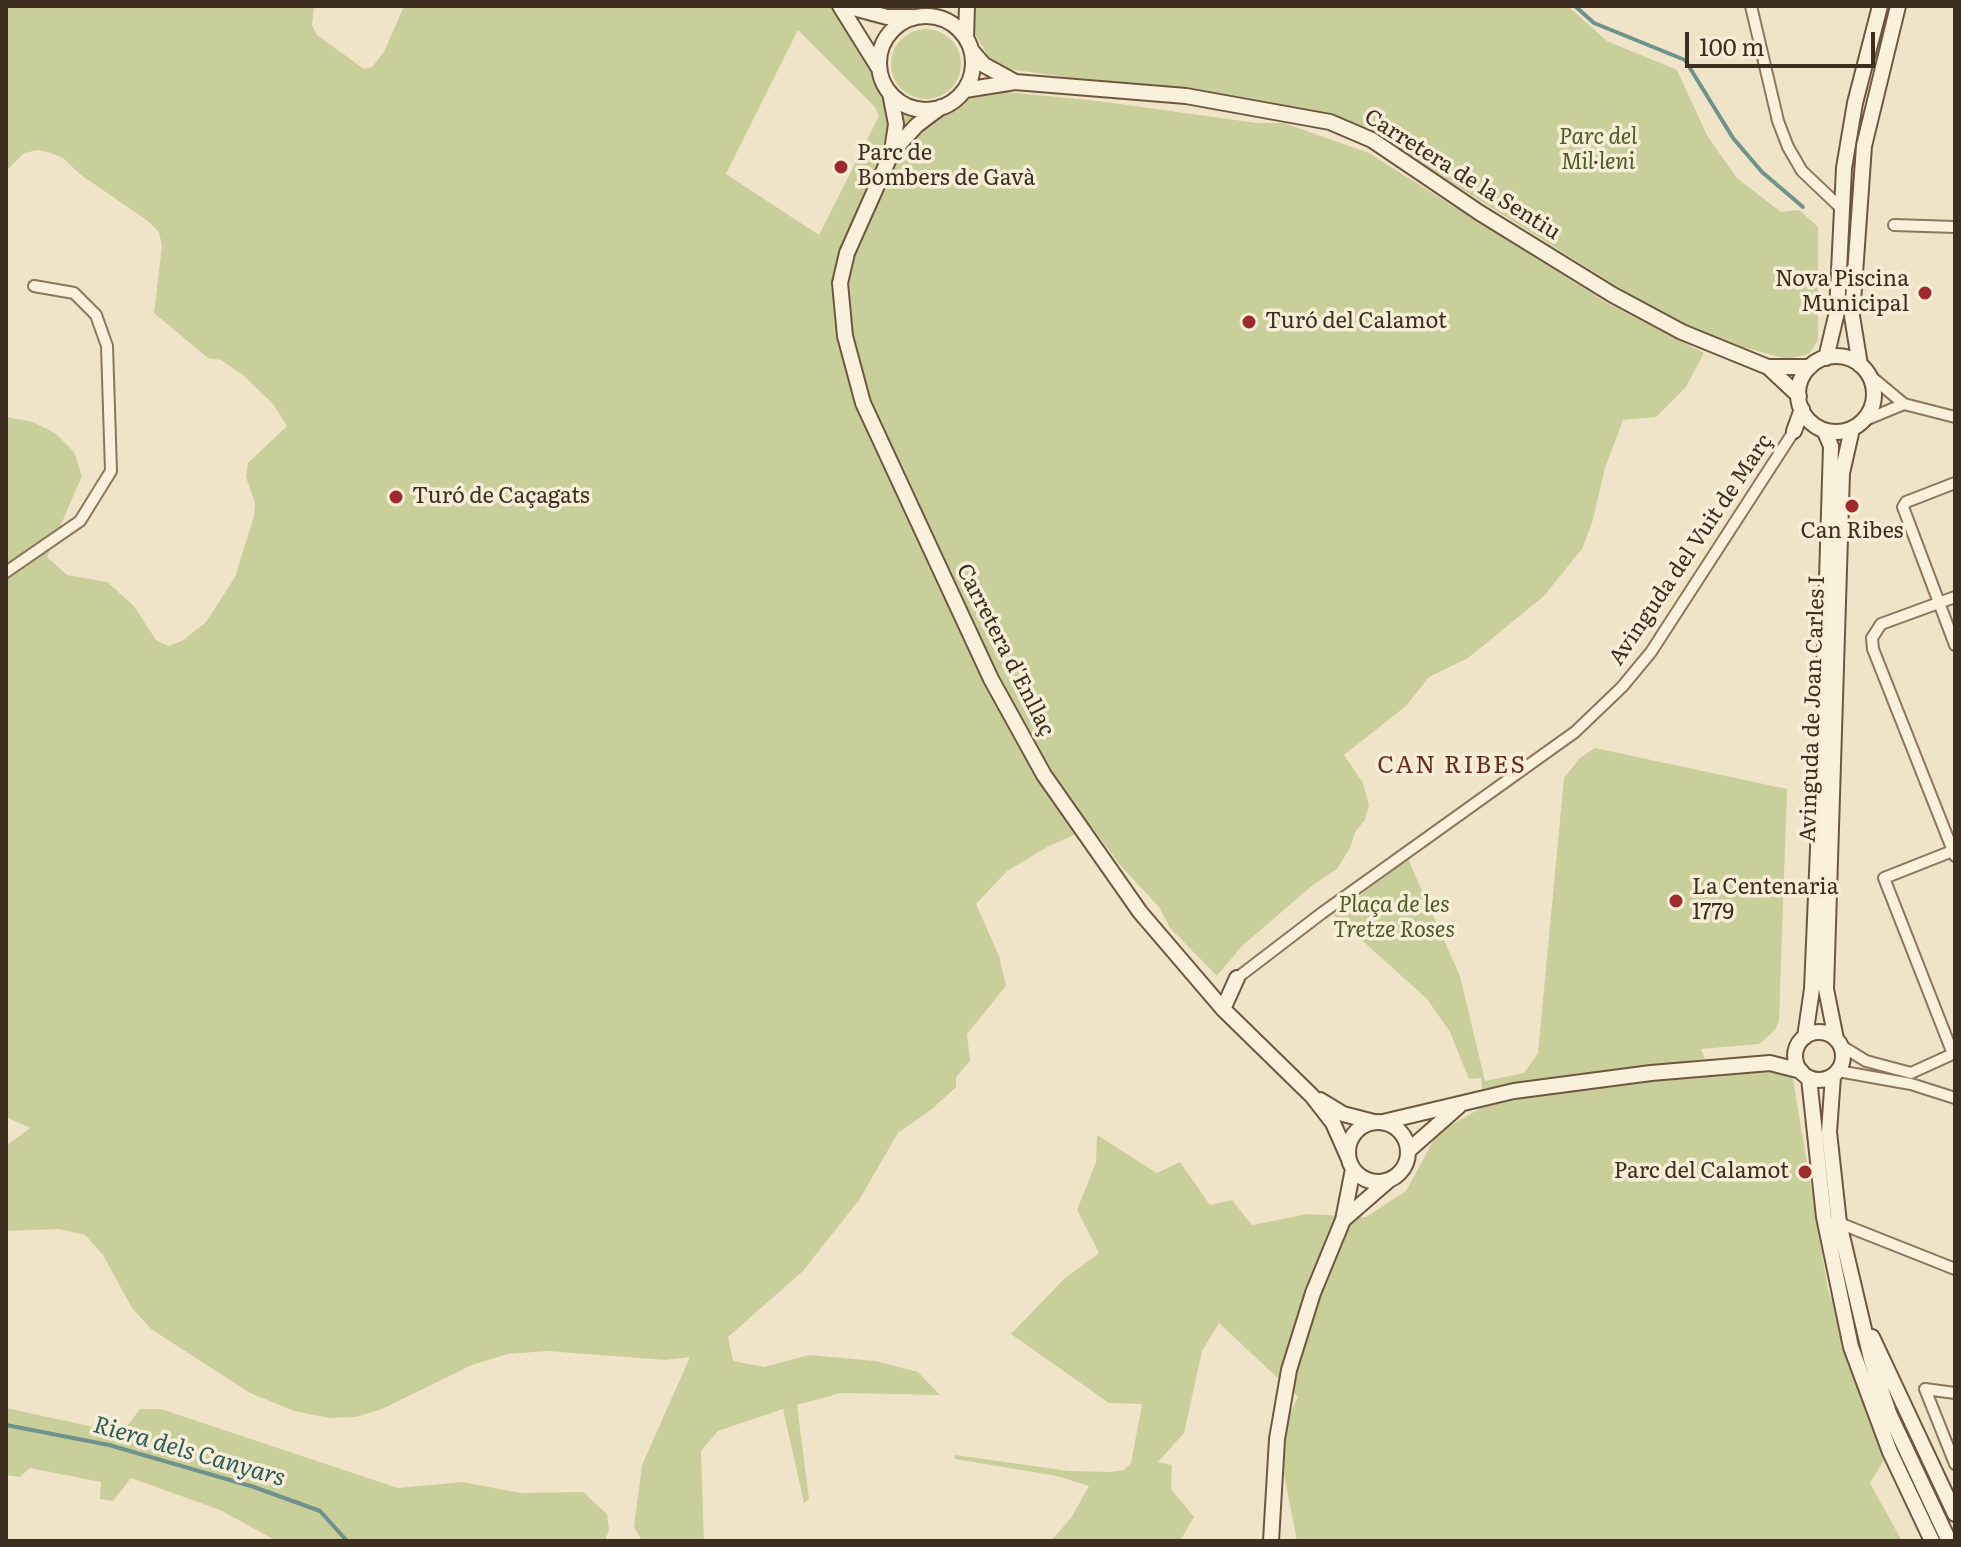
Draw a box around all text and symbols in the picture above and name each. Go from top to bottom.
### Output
scale bar [1689,16,1879,66]
text: 100 m [1699,28,1765,63]
street label: Carretera de la Sentiu [1359,104,1565,246]
park label: Parc del Mil·leni [1559,125,1637,176]
place label: Parc de Bombers de Gavà [857,141,1035,192]
marker: Parc de Bombers de Gavà [832,158,850,176]
place label: Nova Piscina Municipal [1775,267,1909,318]
marker: Nova Piscina Municipal [1916,284,1934,302]
place label: Turó del Calamot [1265,309,1447,335]
marker: Turó del Calamot [1240,313,1258,331]
street label: Avinguda del Vuit de Març [1604,429,1778,671]
place label: Turó de Caçagats [412,484,590,510]
marker: Turó de Caçagats [387,488,405,506]
marker: Can Ribes [1843,497,1861,515]
place label: Can Ribes [1801,519,1903,545]
street label: Carretera d'Enllaç [950,559,1060,741]
street label: Avinguda de Joan Carles I [1795,575,1831,843]
district label: CAN RIBES [1377,752,1527,780]
place label: La Centenaria 1779 [1692,875,1839,926]
marker: La Centenaria 1779 [1667,892,1685,910]
park label: Plaça de les Tretze Roses [1333,893,1455,944]
place label: Parc del Calamot [1614,1159,1789,1185]
marker: Parc del Calamot [1796,1163,1814,1181]
water label: Riera dels Canyars [90,1411,288,1493]

